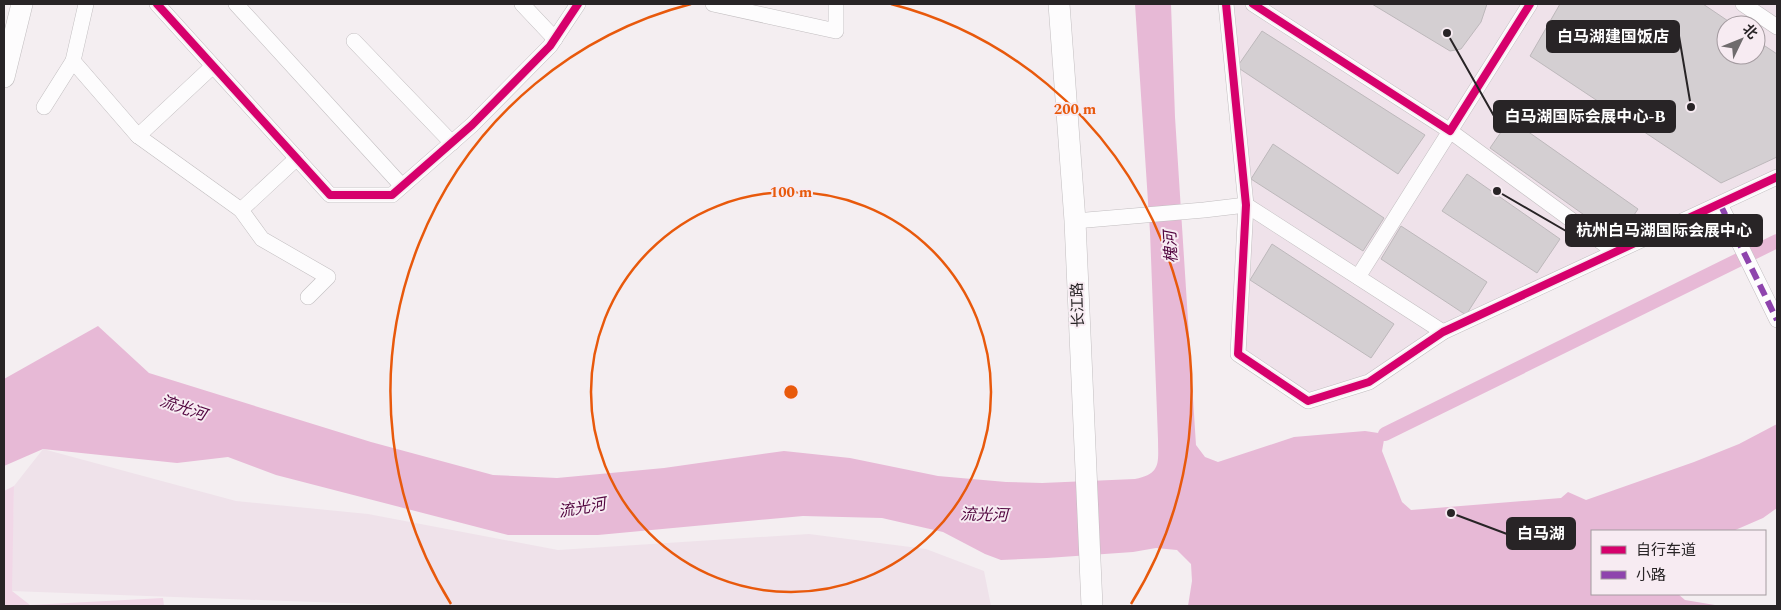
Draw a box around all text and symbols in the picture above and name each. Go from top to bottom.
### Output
north arrow [1716,15,1766,65]
text: 北 [1738,19,1763,44]
callout: 白马湖建国饭店 [1547,21,1679,52]
text: 白马湖建国饭店 [1557,25,1669,49]
text: 200 m [1054,98,1097,121]
callout: 白马湖国际会展中心-B [1494,101,1675,132]
text: 白马湖国际会展中心-B [1504,105,1666,129]
text: 100 m [770,181,813,204]
callout: 杭州白马湖国际会展中心 [1566,215,1762,246]
text: 杭州白马湖国际会展中心 [1576,219,1752,243]
water label: 槐河 [1158,227,1184,264]
street label: 长江路 [1066,282,1090,328]
centre of rings [782,383,800,401]
water label: 流光河 [156,389,212,428]
water label: 流光河 [556,491,611,524]
water label: 流光河 [960,503,1011,527]
callout: 白马湖 [1507,518,1575,549]
text: 白马湖 [1517,522,1565,546]
legend [1591,530,1766,595]
text: 自行车道 [1636,539,1696,562]
text: 小路 [1636,564,1666,587]

